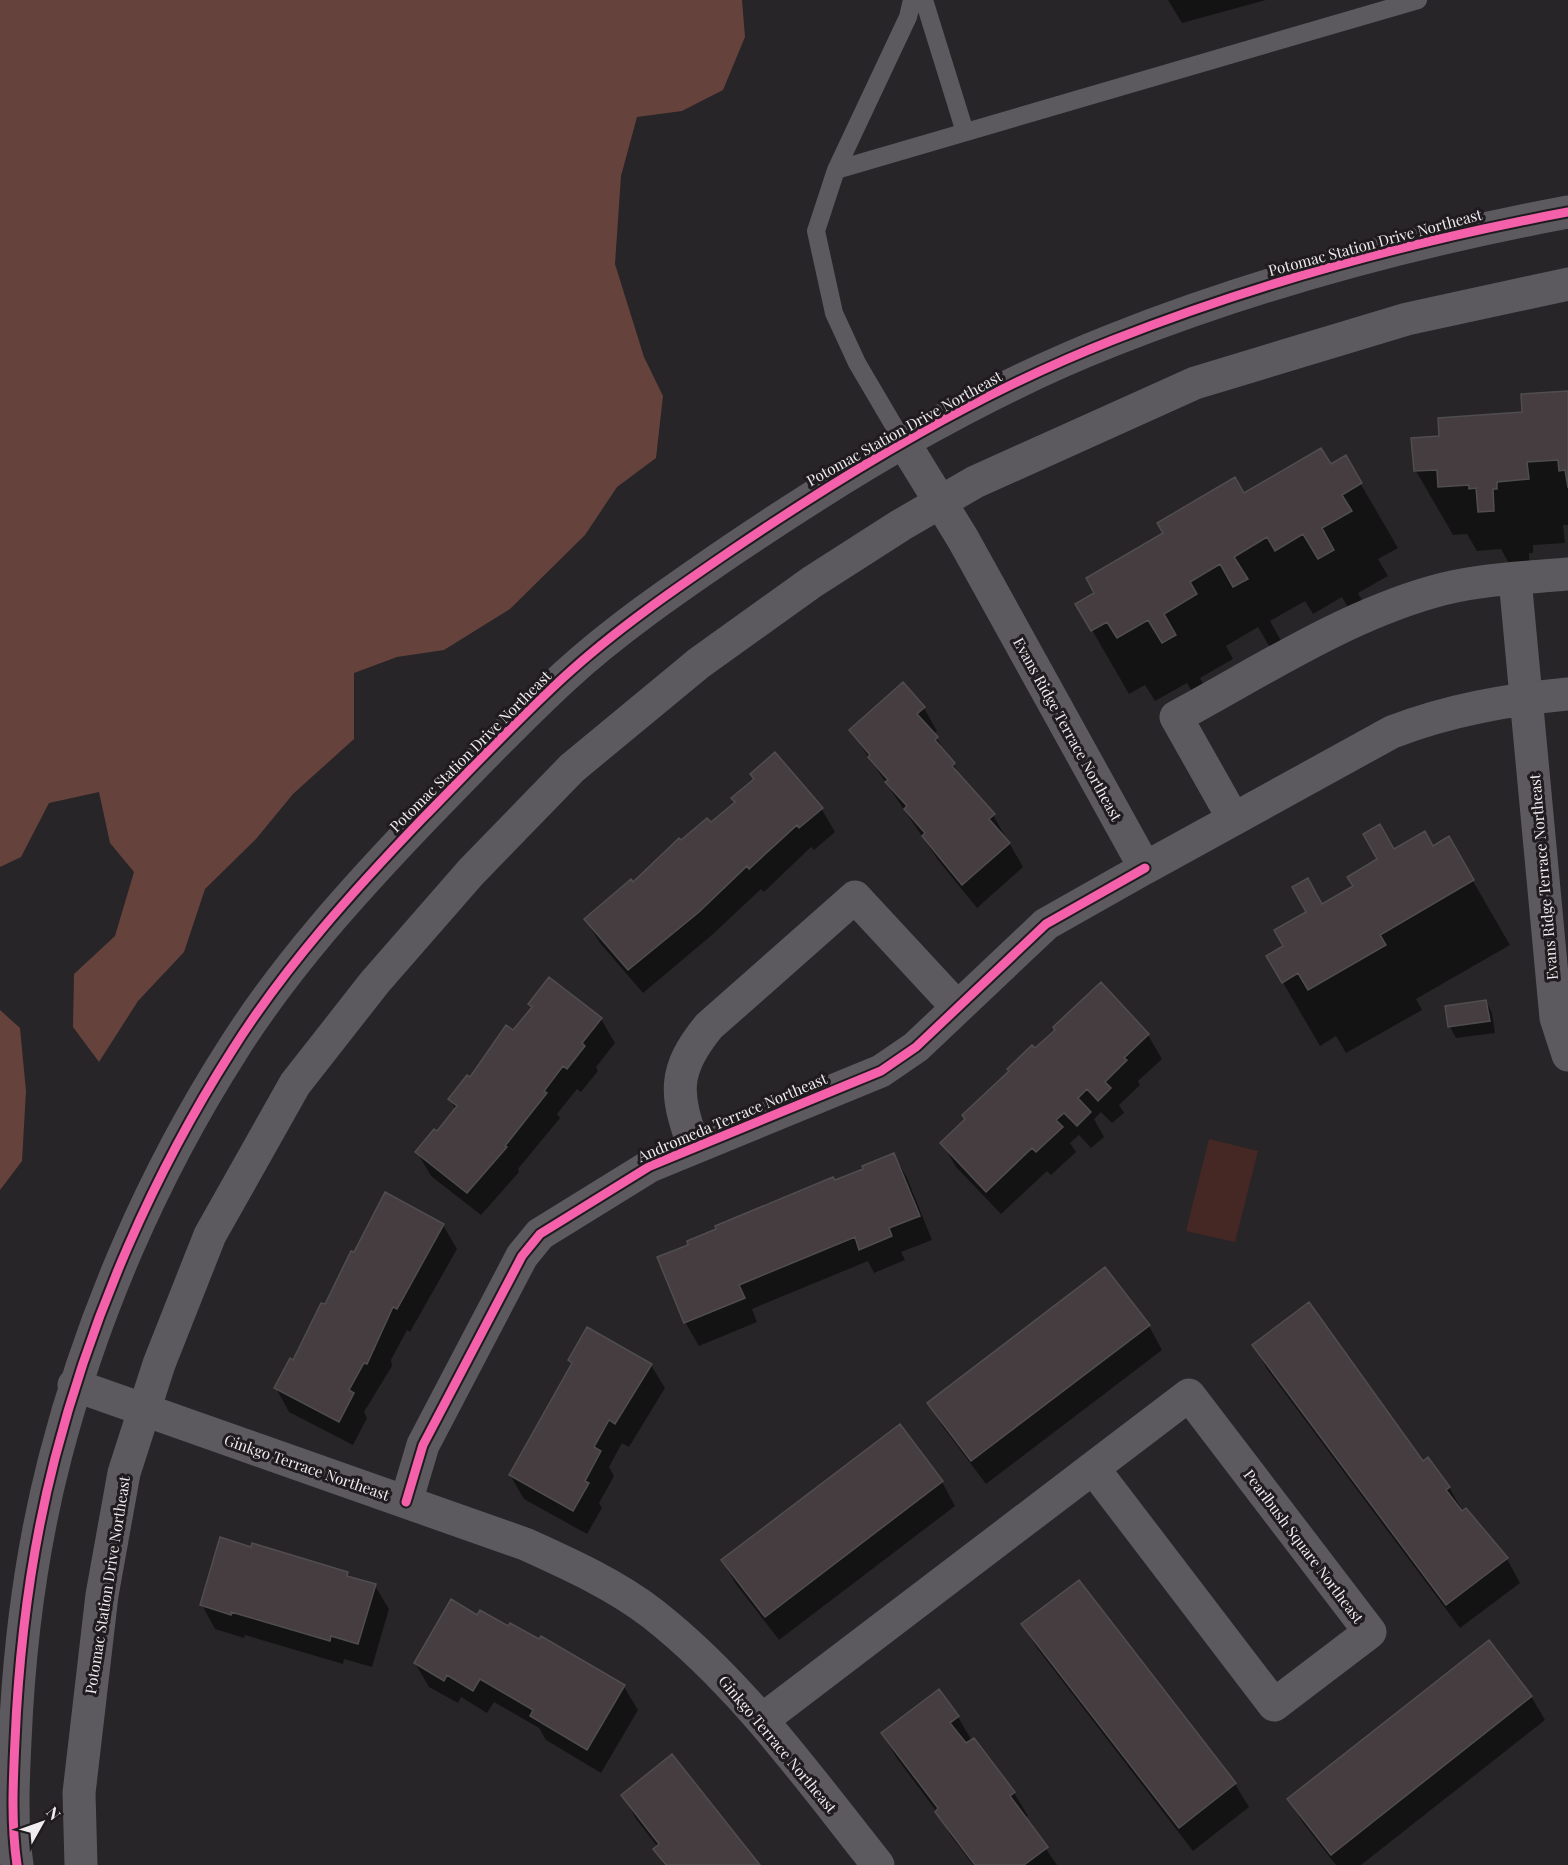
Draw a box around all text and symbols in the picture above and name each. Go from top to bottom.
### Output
street label: Potomac Station Drive Northeast [1266,204,1485,280]
street label: Potomac Station Drive Northeast [803,365,1006,490]
street label: Evans Ridge Terrace Northeast [1009,634,1127,825]
street label: Potomac Station Drive Northeast [385,665,556,836]
street label: Evans Ridge Terrace Northeast [1524,772,1562,981]
street label: Andromeda Terrace Northeast [633,1068,830,1166]
street label: Ginkgo Terrace Northeast [222,1429,393,1505]
street label: Pearlbush Square Northeast [1240,1465,1369,1627]
street label: Potomac Station Drive Northeast [80,1474,134,1695]
street label: Ginkgo Terrace Northeast [715,1671,842,1817]
north arrow [12,1793,72,1853]
text: N [42,1802,66,1825]

